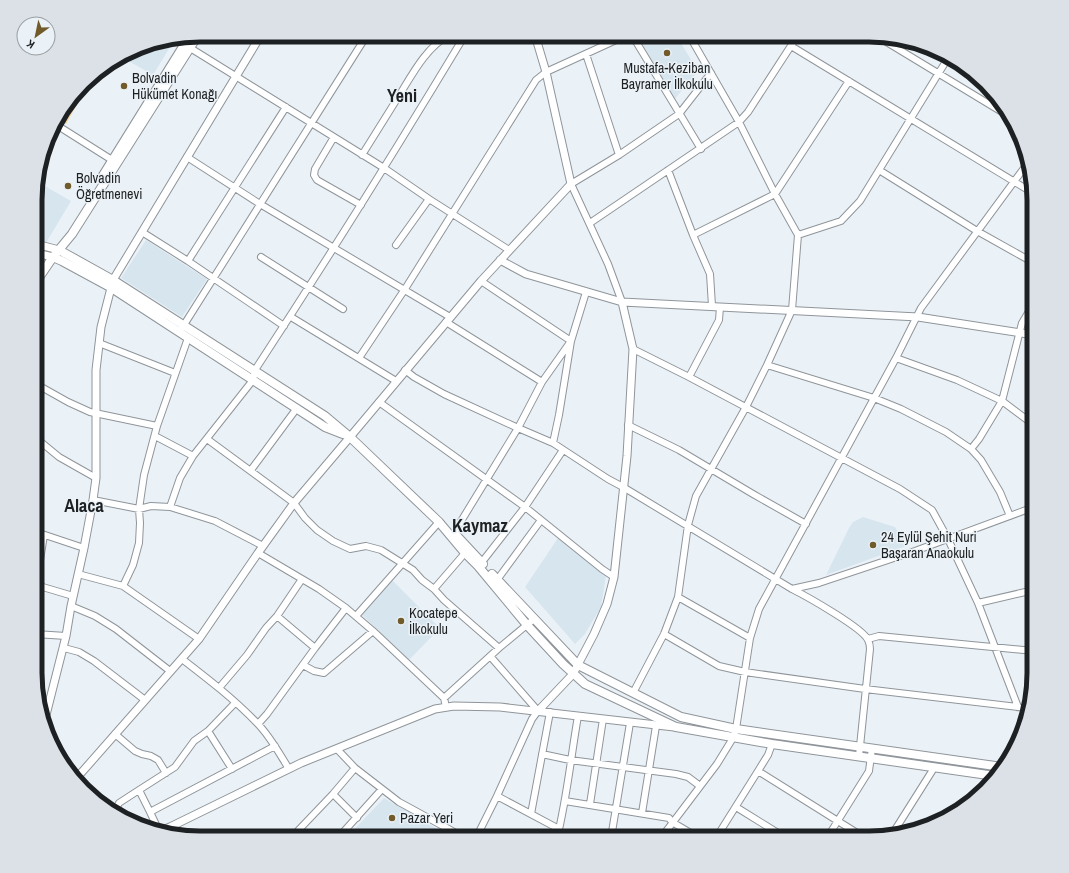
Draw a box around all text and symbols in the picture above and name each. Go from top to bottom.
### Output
north arrow [16,16,56,56]
text: K [24,36,37,52]
marker: Mustafa-Keziban Bayramer İlkokulu [662,48,672,58]
place label: Mustafa-Keziban Bayramer İlkokulu [621,59,713,93]
place label: Bolvadin Hükümet Konağı [132,69,218,103]
marker: Bolvadin Hükümet Konağı [119,81,129,91]
district label: Yeni [387,83,417,108]
place label: Bolvadin Öğretmenevi [76,169,142,203]
marker: Bolvadin Öğretmenevi [63,181,73,191]
district label: Alaca [64,493,104,518]
district label: Kaymaz [452,513,509,538]
place label: 24 Eylül Şehit Nuri Başaran Anaokulu [881,528,977,562]
marker: 24 Eylül Şehit Nuri Başaran Anaokulu [868,540,878,550]
place label: Kocatepe İlkokulu [409,604,458,638]
marker: Kocatepe İlkokulu [396,616,406,626]
place label: Pazar Yeri [400,809,453,827]
marker: Pazar Yeri [387,813,397,823]

